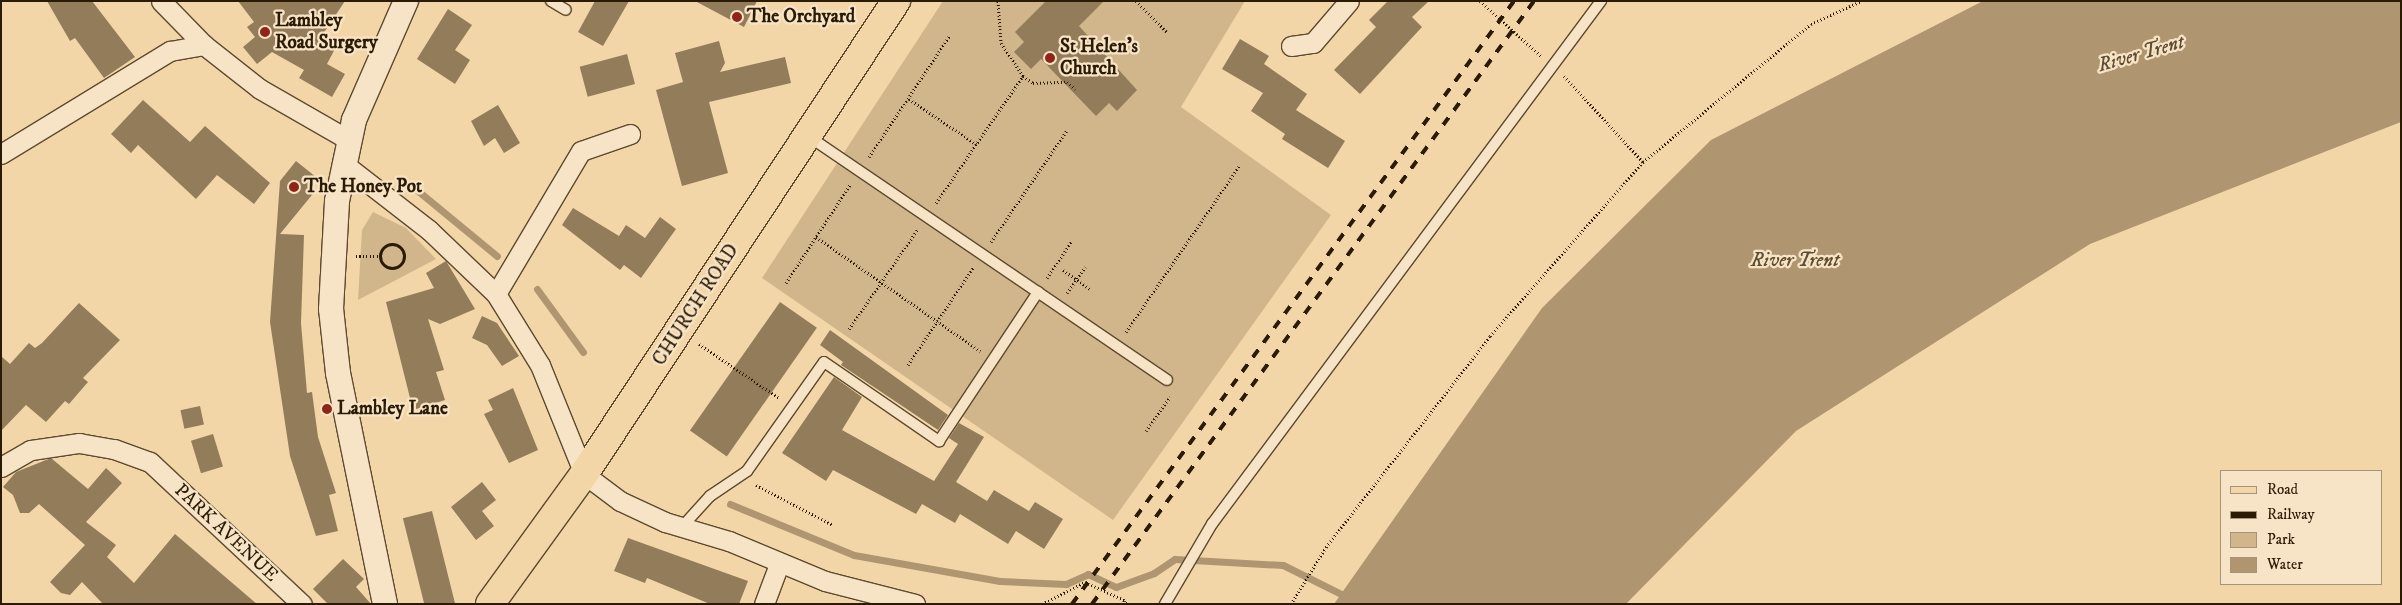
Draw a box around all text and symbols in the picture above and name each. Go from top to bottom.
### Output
place label: The Orchyard [747,6,855,28]
place label: Lambley Road Surgery [275,10,378,54]
marker: The Orchyard [731,11,743,23]
marker: Lambley Road Surgery [259,26,271,38]
water label: River Trent [2095,30,2187,78]
place label: St Helen's Church [1060,36,1138,80]
marker: St Helen's Church [1044,52,1056,64]
place label: The Honey Pot [304,176,422,198]
marker: The Honey Pot [288,181,300,193]
street label: CHURCH ROAD [648,240,744,370]
water label: River Trent [1751,248,1839,272]
place label: Lambley Lane [337,398,448,420]
marker: Lambley Lane [321,403,333,415]
legend [2220,470,2382,585]
street label: PARK AVENUE [169,479,283,587]
text: Road [2267,480,2298,499]
text: Railway [2267,505,2315,524]
text: Park [2267,530,2295,549]
text: Water [2267,555,2303,574]

